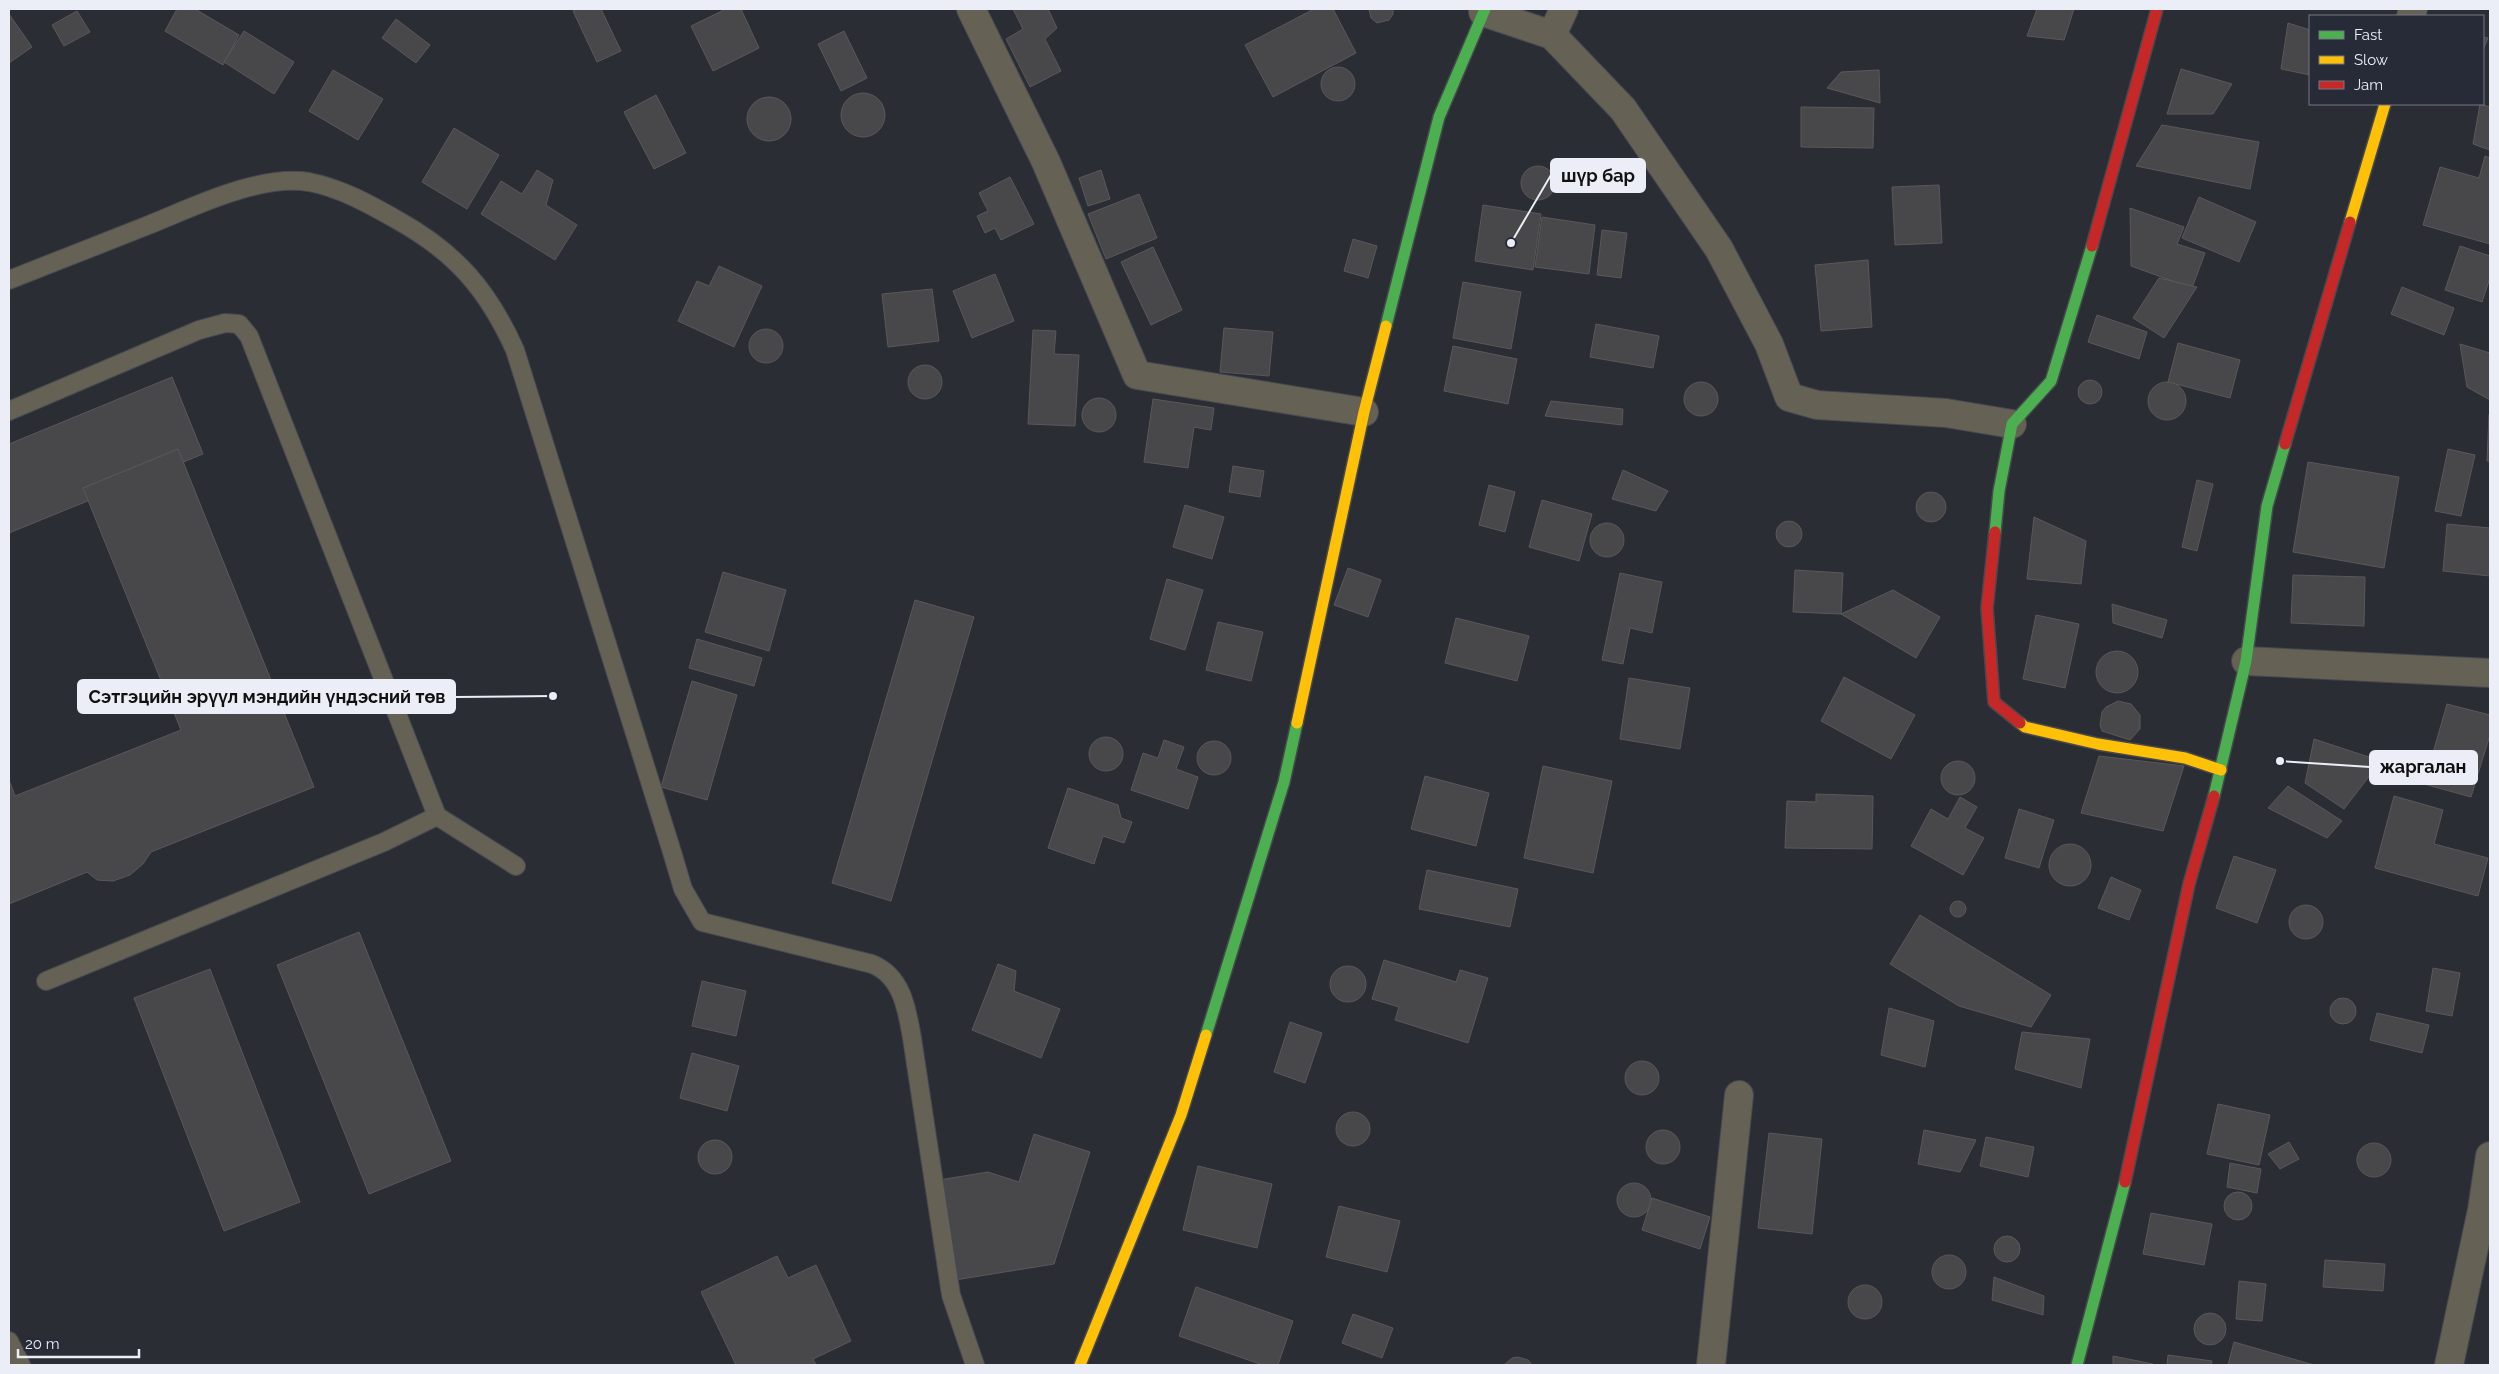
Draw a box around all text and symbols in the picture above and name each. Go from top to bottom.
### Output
legend [2309,15,2484,105]
text: Fast [2354,26,2382,44]
text: Slow [2354,51,2388,69]
text: Jam [2354,76,2383,94]
callout: шүр бар [1551,159,1645,192]
text: шүр бар [1561,165,1635,186]
callout: Сэтгэцийн эрүүл мэндийн үндэсний төв [78,680,455,713]
text: Сэтгэцийн эрүүл мэндийн үндэсний төв [89,686,445,707]
callout: жаргалан [2370,751,2477,784]
text: жаргалан [2380,756,2466,777]
scale bar [18,1326,139,1358]
text: 20 m [25,1335,60,1353]

